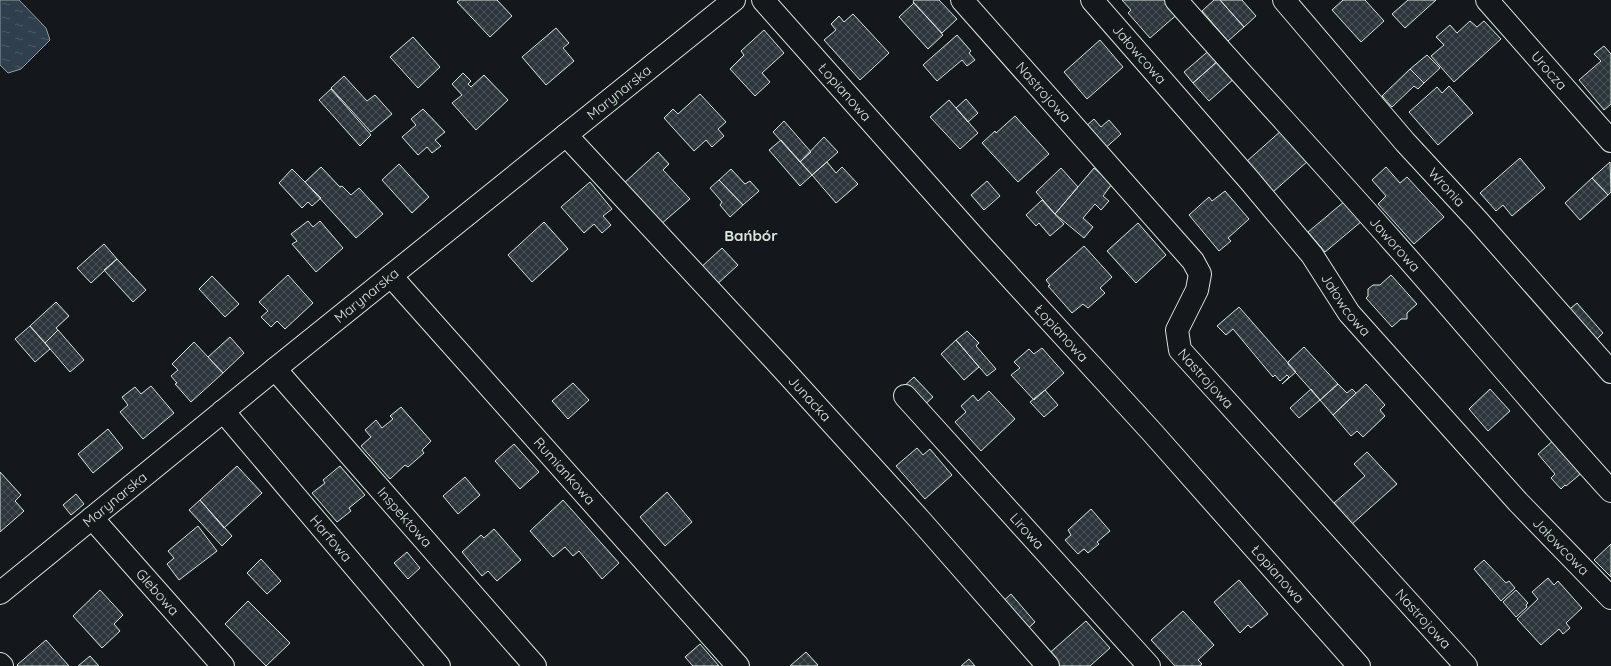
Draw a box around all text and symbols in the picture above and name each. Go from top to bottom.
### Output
street label: Jałowcowa [1108,21,1170,88]
street label: Urocza [1527,47,1571,94]
street label: Nastrojowa [1012,58,1075,126]
street label: Łopianowa [814,59,875,125]
street label: Marynarska [583,61,655,124]
street label: Wronia [1424,164,1469,210]
street label: Jaworowa [1366,213,1424,276]
district label: Bańbór [724,226,778,245]
street label: Marynarska [330,264,402,327]
street label: Jałowcowa [1317,270,1374,340]
street label: Łopianowa [1030,300,1092,366]
street label: Nastrojowa [1174,345,1238,412]
street label: Junacka [784,372,835,425]
street label: Rumiankowa [530,434,599,508]
street label: Marynarska [79,468,151,531]
street label: Inspektowa [374,483,436,551]
street label: Lirowa [1006,509,1048,553]
street label: Harfowa [306,511,356,566]
street label: Jałowcowa [1529,514,1593,579]
street label: Łopianowa [1247,541,1308,607]
street label: Glebowa [132,565,183,619]
street label: Nastrojowa [1391,585,1455,653]

